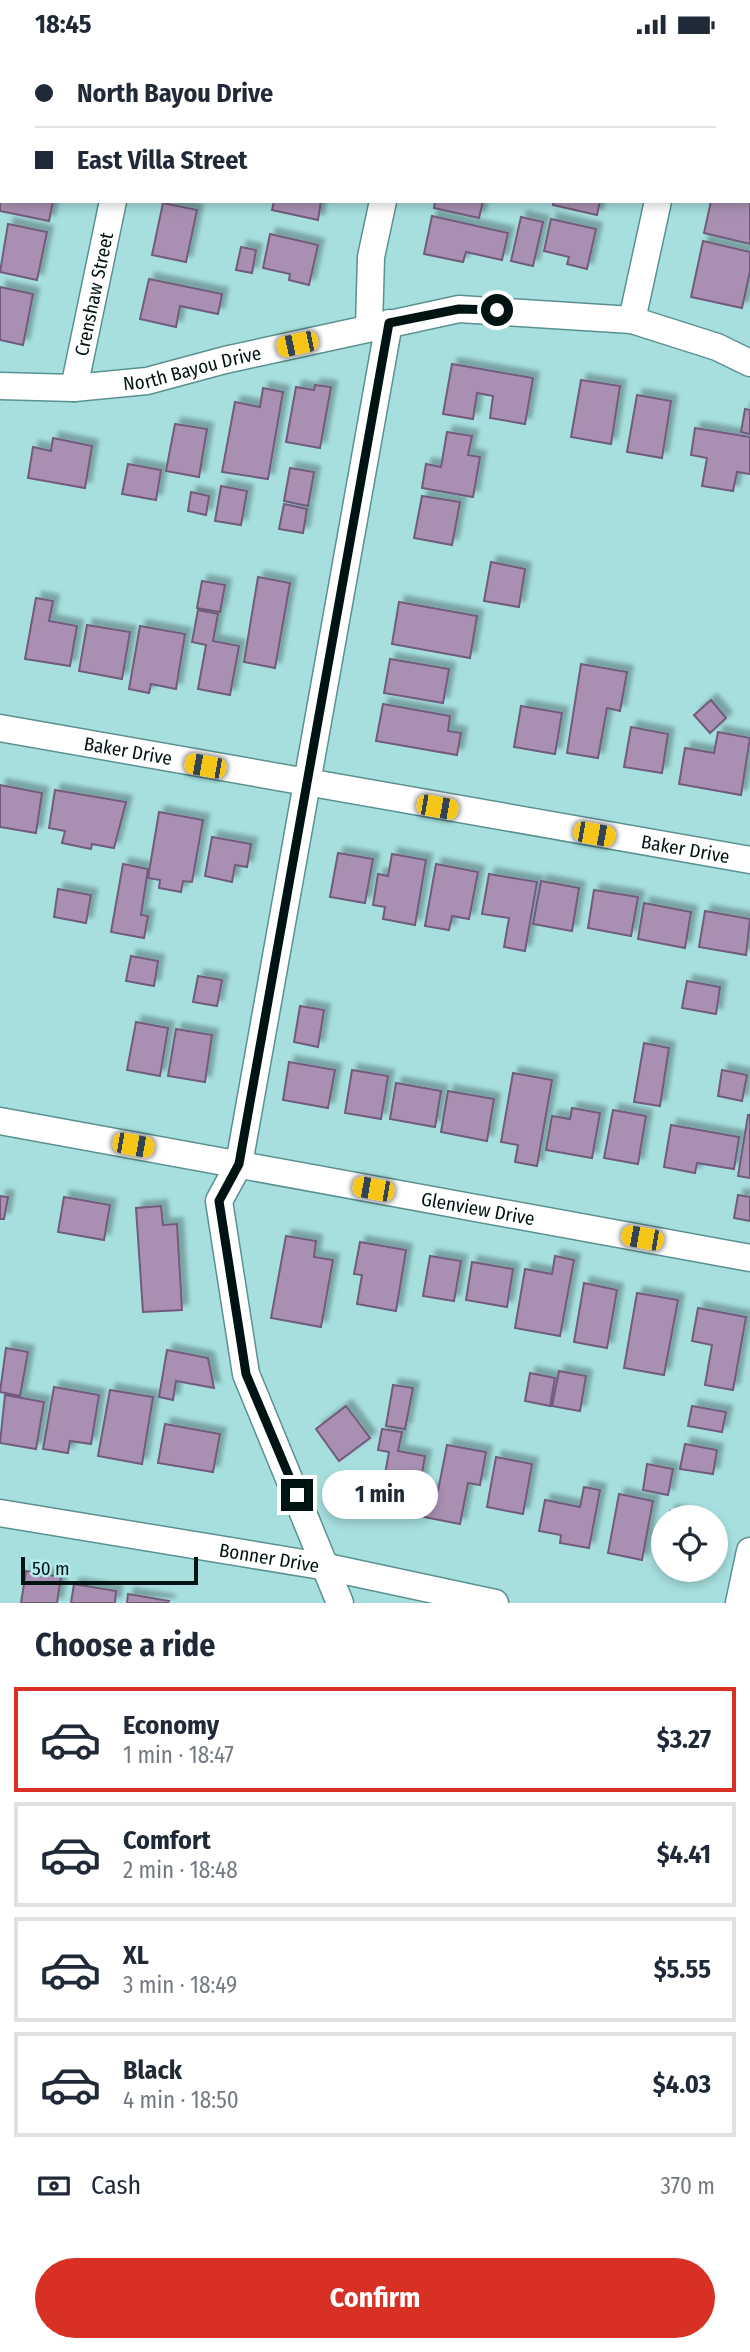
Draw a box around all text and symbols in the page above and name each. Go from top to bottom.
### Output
text: 18:45 [35,9,91,40]
text: North Bayou Drive [77,78,273,109]
text: East Villa Street [77,145,248,176]
street label: Crenshaw Street [70,229,118,358]
route start [481,294,513,326]
car [275,329,320,359]
street label: North Bayou Drive [122,341,263,395]
street label: Baker Drive [82,732,174,770]
car [183,752,228,780]
car [415,793,460,821]
car [572,820,617,848]
street label: Baker Drive [639,830,731,868]
car [111,1131,156,1159]
car [351,1175,396,1203]
street label: Glenview Drive [419,1187,537,1230]
car [620,1224,665,1252]
callout: 1 min [322,1471,437,1519]
route end [281,1479,313,1511]
text: 1 min [355,1480,405,1508]
map controls [651,1505,728,1582]
button: locate [651,1505,728,1582]
street label: Bonner Drive [217,1538,321,1578]
scale bar [21,1554,198,1586]
text: 50 m [32,1557,70,1580]
text: Choose a ride [35,1626,216,1664]
icon: car [39,1708,102,1771]
text: Economy [123,1710,219,1741]
text: $3.27 [657,1724,711,1755]
text: 1 min · 18:47 [123,1741,234,1769]
icon: car [39,1823,102,1886]
text: Comfort [123,1825,211,1856]
text: $4.41 [657,1839,711,1870]
text: 2 min · 18:48 [123,1856,238,1884]
icon: car [39,1938,102,2001]
text: XL [123,1940,149,1971]
text: $5.55 [654,1954,711,1985]
text: 3 min · 18:49 [123,1971,237,1999]
icon: car [39,2053,102,2116]
text: Black [123,2055,182,2086]
text: $4.03 [653,2069,711,2100]
text: 4 min · 18:50 [123,2086,239,2114]
icon: cash [35,2167,73,2205]
text: Cash [91,2170,141,2201]
text: 370 m [661,2172,715,2200]
button: Confirm [35,2258,715,2338]

